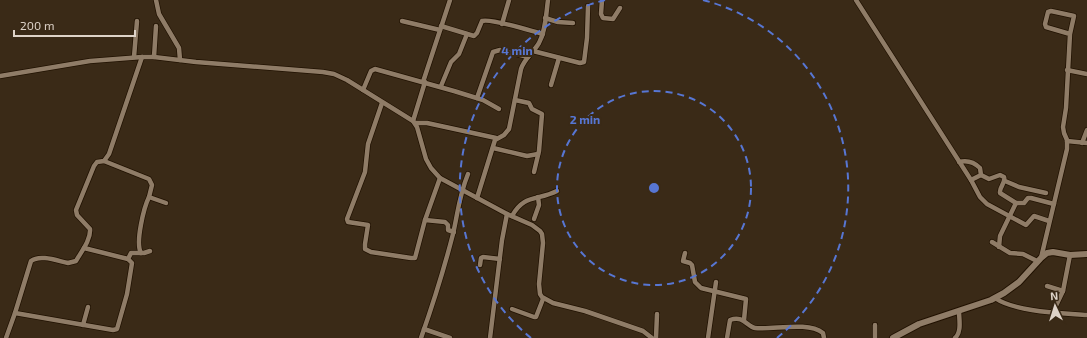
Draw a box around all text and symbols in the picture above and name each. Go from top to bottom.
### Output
scale bar [14,12,135,38]
text: 200 m [20,18,54,32]
text: 4 min [501,43,533,57]
text: 2 min [570,112,600,126]
centre of rings [647,181,661,195]
north arrow [1035,286,1075,326]
text: N [1050,289,1059,302]

